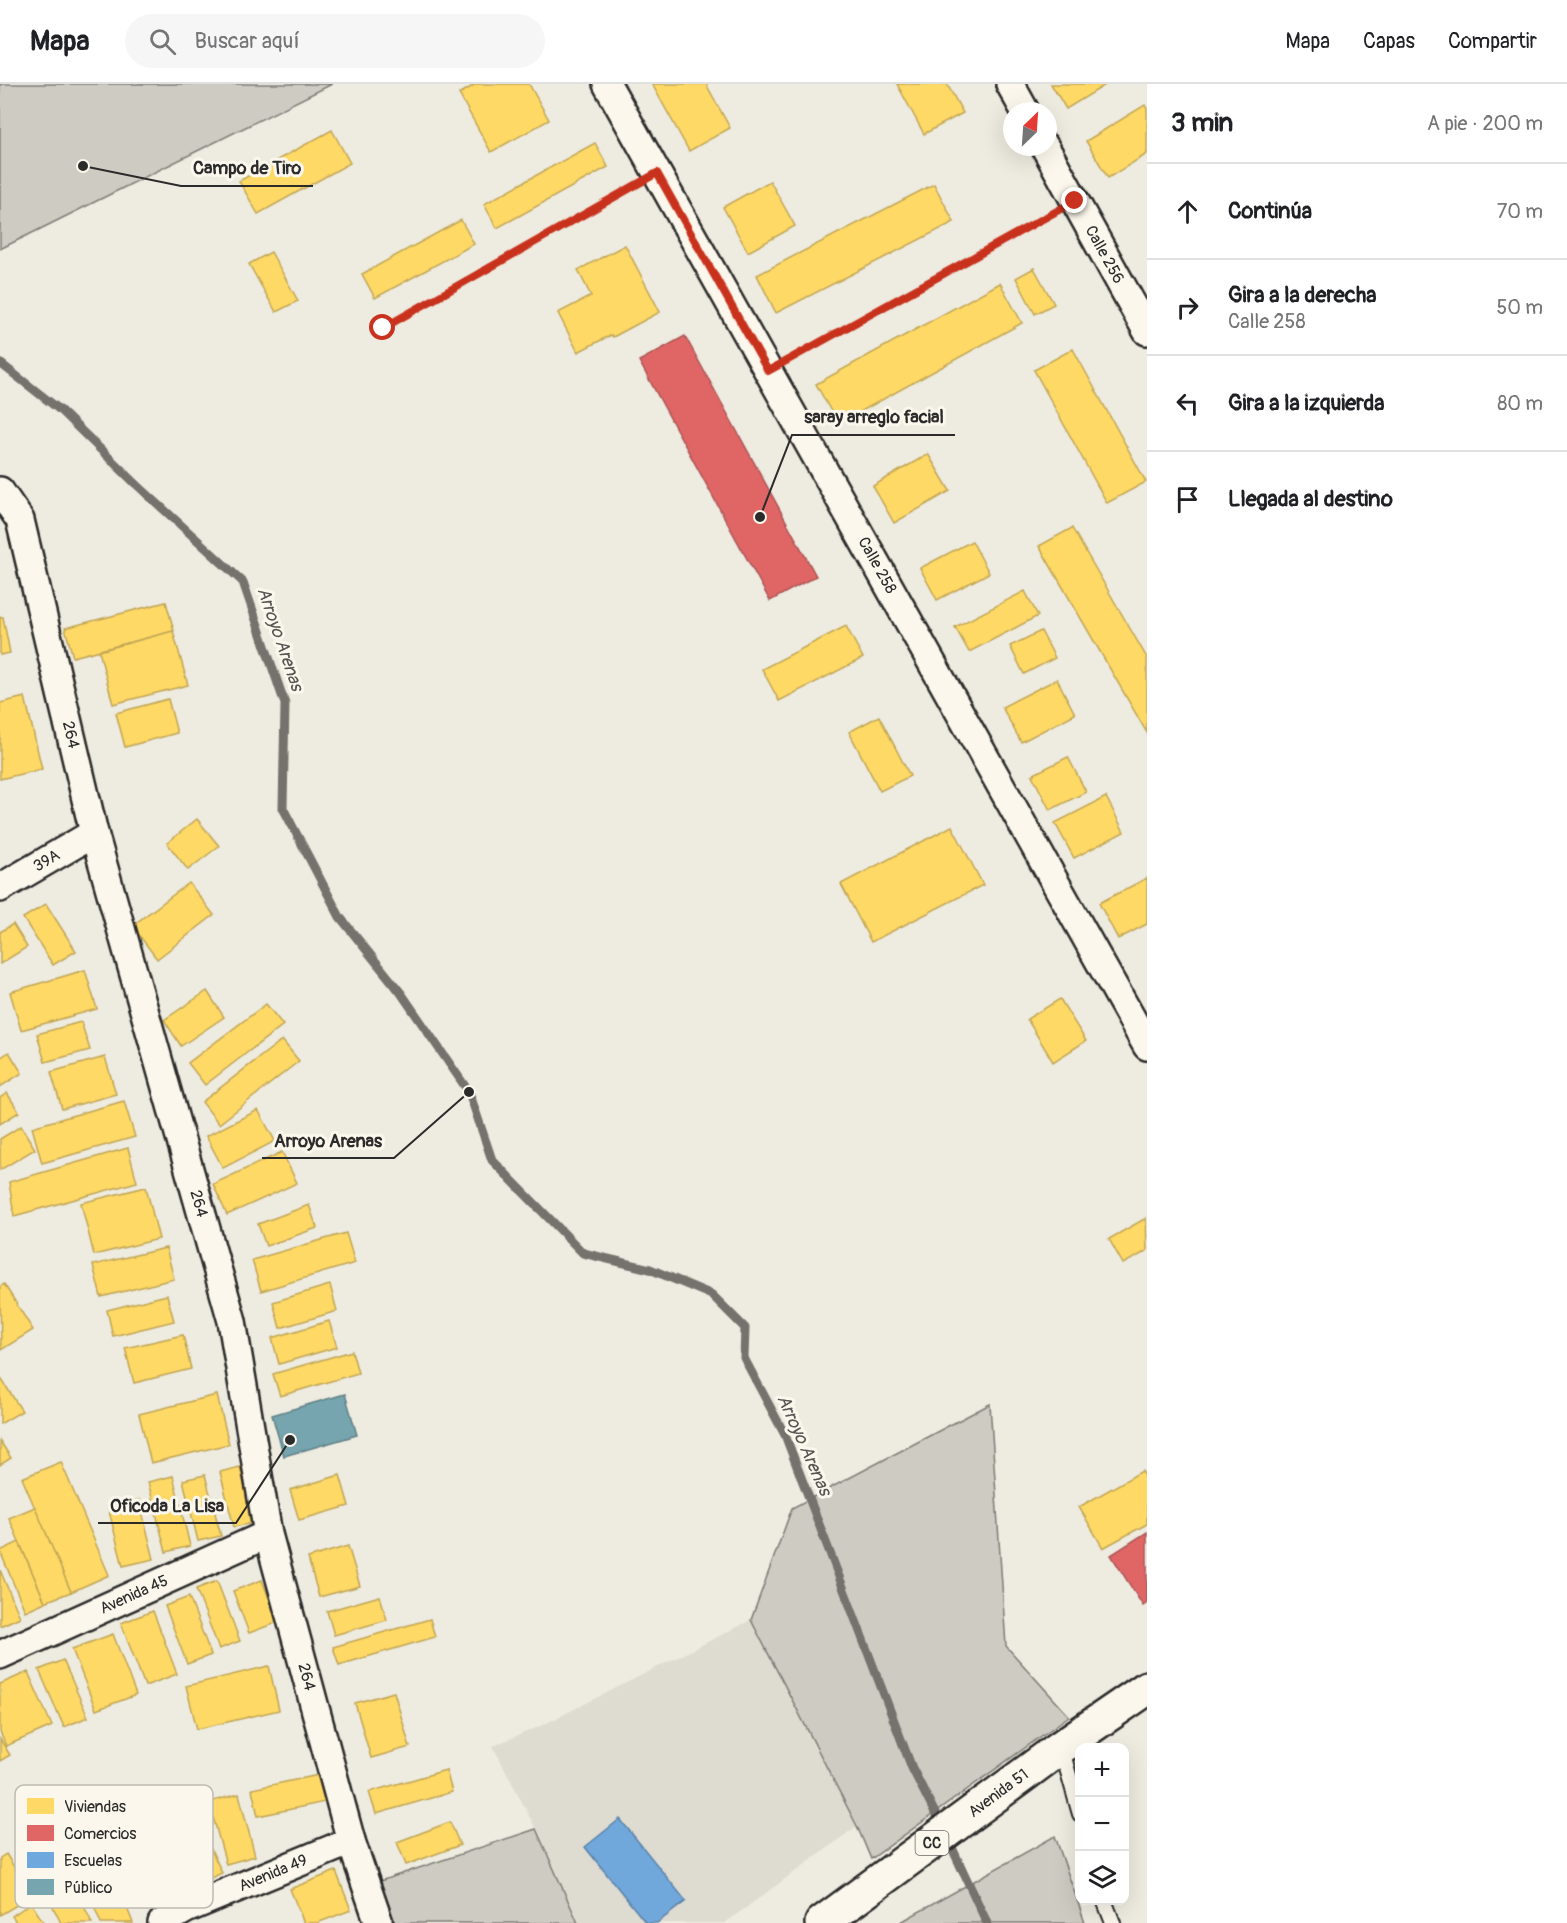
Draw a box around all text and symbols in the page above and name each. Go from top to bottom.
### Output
search box [125,14,545,68]
text: Mapa [30,24,89,59]
icon: search [146,25,179,58]
text: Buscar aquí [194,27,300,55]
text: Mapa [1286,28,1330,55]
text: Capas [1363,28,1415,55]
text: Compartir [1448,28,1537,55]
north arrow [1003,102,1057,156]
text: 3 min [1171,107,1233,139]
text: A pie · 200 m [1427,111,1543,136]
callout: Campo de Tiro [181,150,313,186]
text: Campo de Tiro [193,157,301,180]
route end [1061,187,1087,213]
icon: ahead [1171,195,1204,228]
text: Continúa [1228,197,1312,225]
text: 70 m [1497,199,1543,224]
street label: Calle 256 [1081,222,1129,287]
text: Gira a la derecha [1228,281,1376,309]
icon: right [1171,291,1204,324]
text: 50 m [1496,295,1543,320]
text: Calle 258 [1228,309,1305,334]
route start [369,314,395,340]
icon: left [1171,387,1204,420]
text: Gira a la izquierda [1228,389,1385,417]
text: 80 m [1497,391,1543,416]
callout: saray arreglo facial [792,399,955,435]
text: saray arreglo facial [804,406,944,429]
icon: arrive [1171,483,1204,516]
text: Llegada al destino [1228,485,1393,513]
street label: Calle 258 [853,533,901,597]
water label: Arroyo Arenas [252,584,309,696]
street label: 264 [58,719,84,751]
street label: 39A [30,845,64,876]
callout: Arroyo Arenas [262,1122,394,1158]
text: Arroyo Arenas [274,1130,383,1153]
street label: 264 [185,1188,212,1220]
water label: Arroyo Arenas [772,1391,837,1501]
callout: Oficoda La Lisa [98,1487,236,1523]
text: Oficoda La Lisa [110,1495,225,1518]
street label: Avenida 45 [97,1570,171,1619]
street label: 264 [293,1661,320,1693]
map controls [1075,1743,1129,1905]
button: + [1075,1743,1129,1797]
street label: Avenida 51 [964,1764,1032,1822]
legend [15,1785,213,1908]
text: Viviendas [64,1797,126,1817]
button: − [1075,1797,1129,1851]
text: Comercios [64,1824,137,1844]
road number: CC [916,1831,948,1855]
street label: Avenida 49 [236,1850,310,1896]
text: Escuelas [64,1851,122,1871]
button: layers [1075,1851,1129,1905]
text: Público [64,1878,113,1898]

